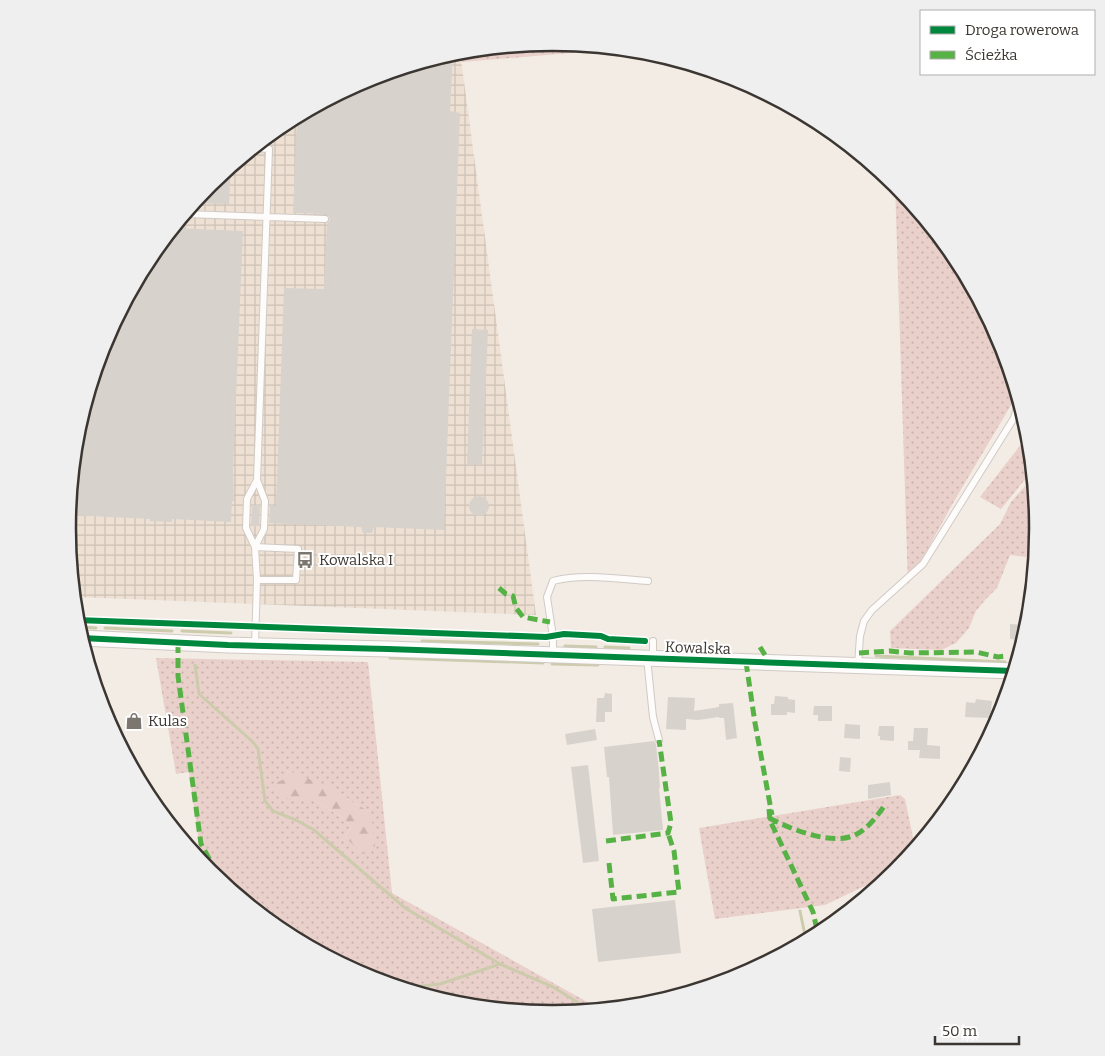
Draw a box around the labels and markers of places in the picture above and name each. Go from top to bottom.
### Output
bus stop icon: Kowalska I [295,550,315,570]
place label: Kowalska I [319,551,393,569]
shop icon: Kulas [124,711,144,731]
place label: Kulas [148,712,187,730]

